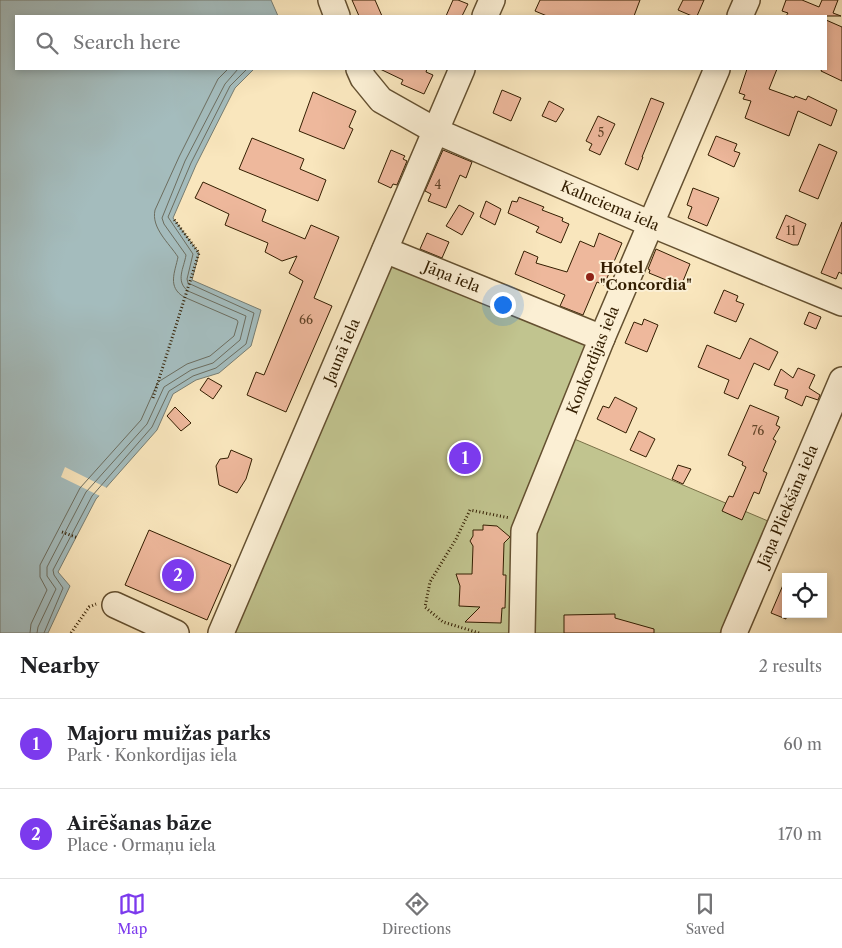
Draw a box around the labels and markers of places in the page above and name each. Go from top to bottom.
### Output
place label: Hotel "Concordia" [600,258,692,294]
marker: Hotel "Concordia" [584,271,596,283]
pin: 1 [449,439,481,477]
pin: 2 [162,556,194,594]

